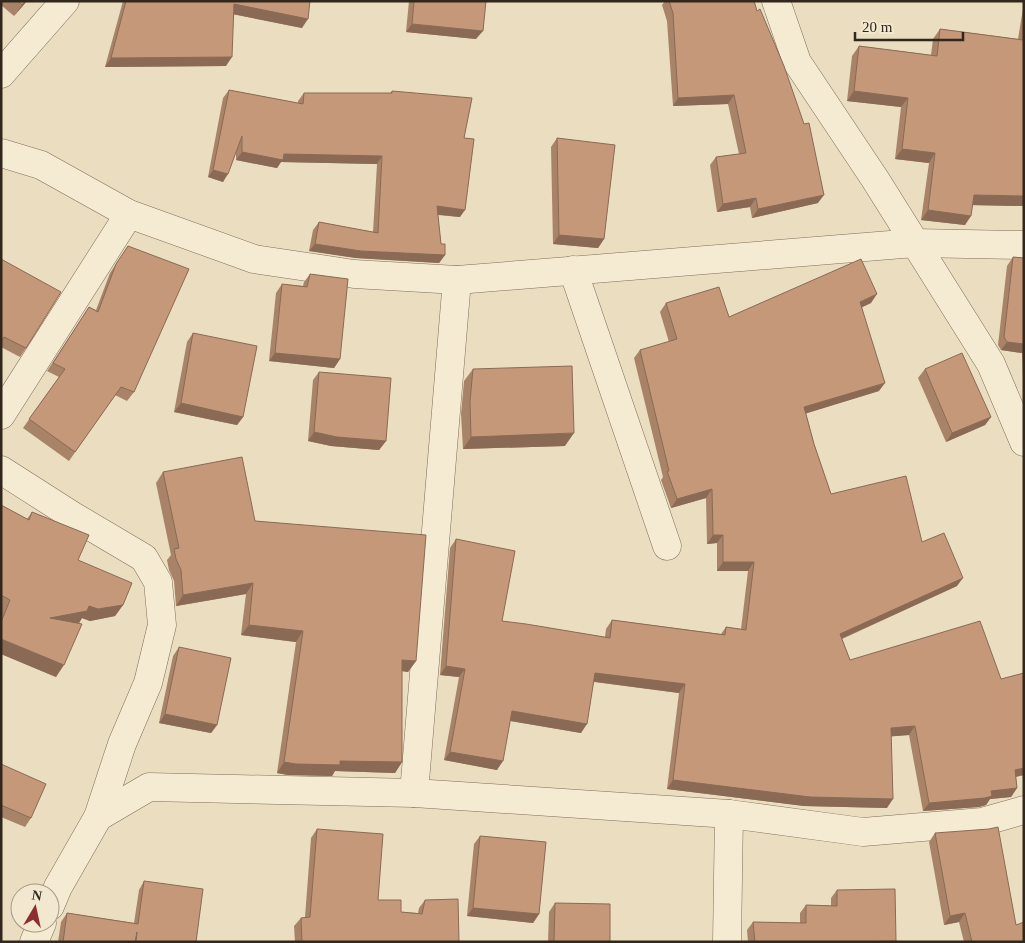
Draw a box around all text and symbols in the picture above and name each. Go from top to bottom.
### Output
scale bar [855,10,962,42]
text: 20 m [862,19,893,35]
north arrow [10,883,60,933]
text: N [31,887,43,904]

